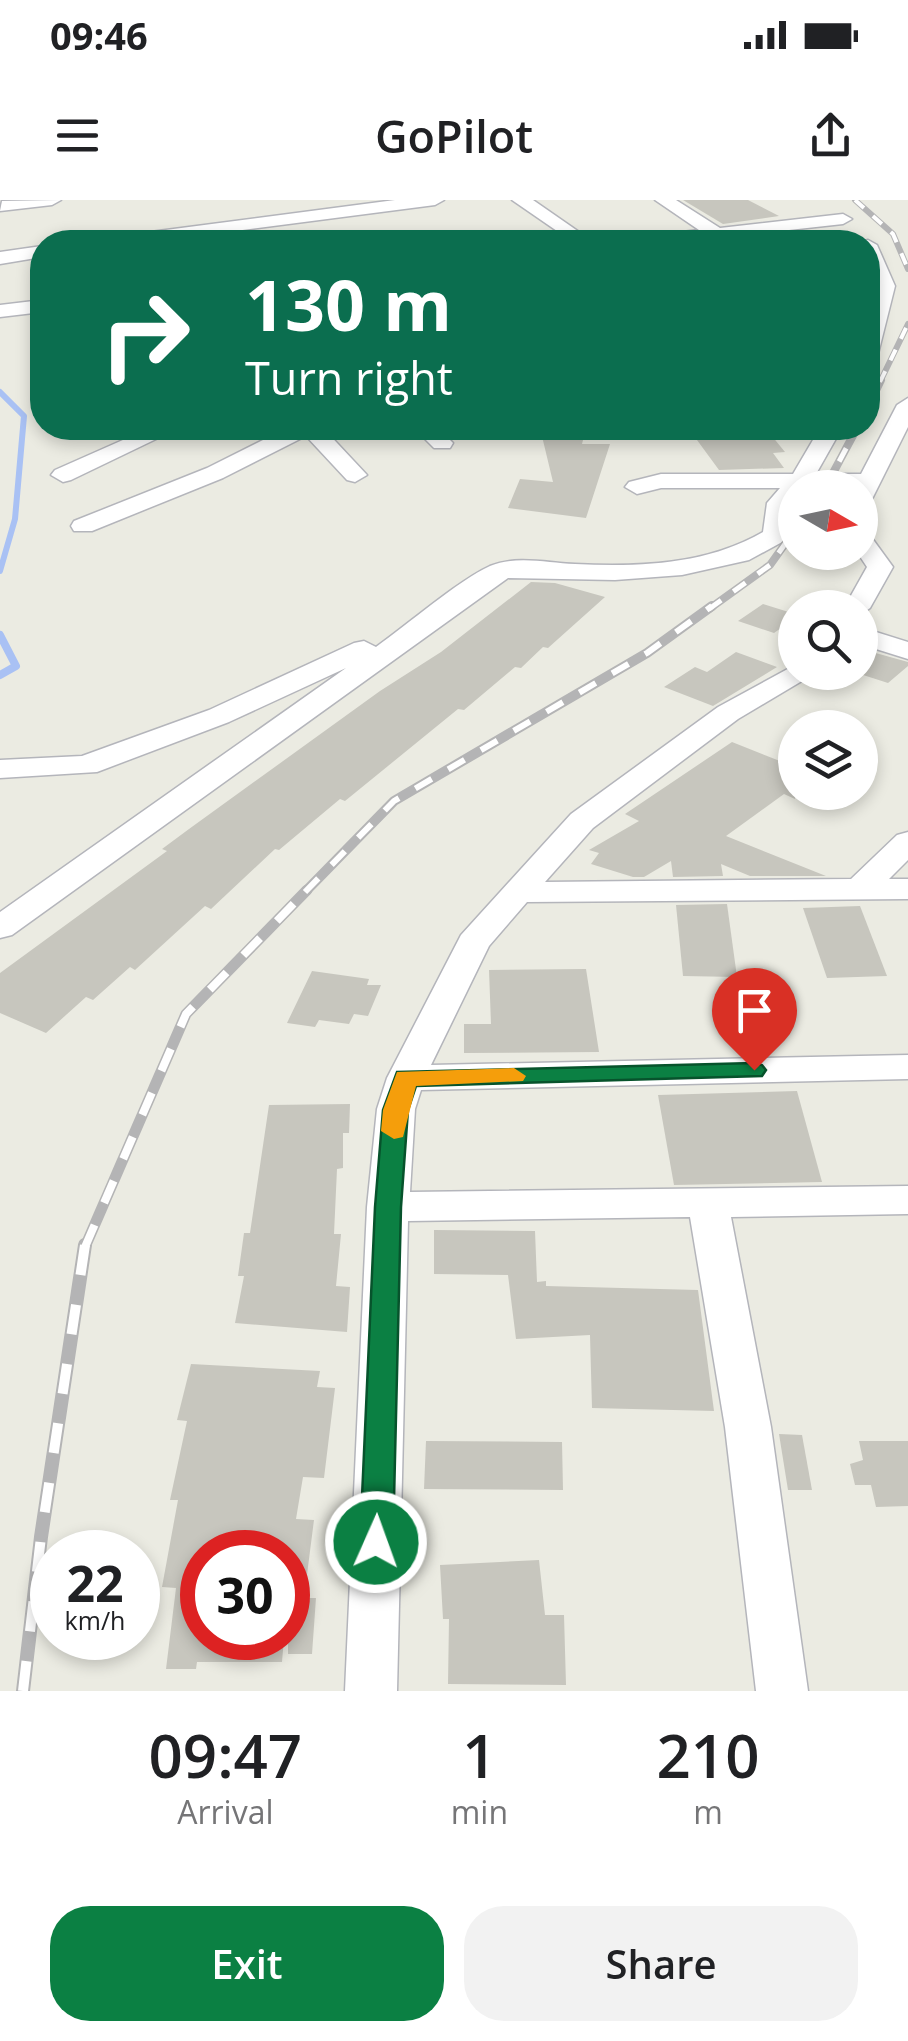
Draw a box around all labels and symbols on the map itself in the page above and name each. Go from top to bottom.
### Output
north arrow [778,470,878,570]
pin [712,968,797,1071]
position arrow [324,1490,428,1594]
speed limit sign: 30 [180,1530,310,1660]

